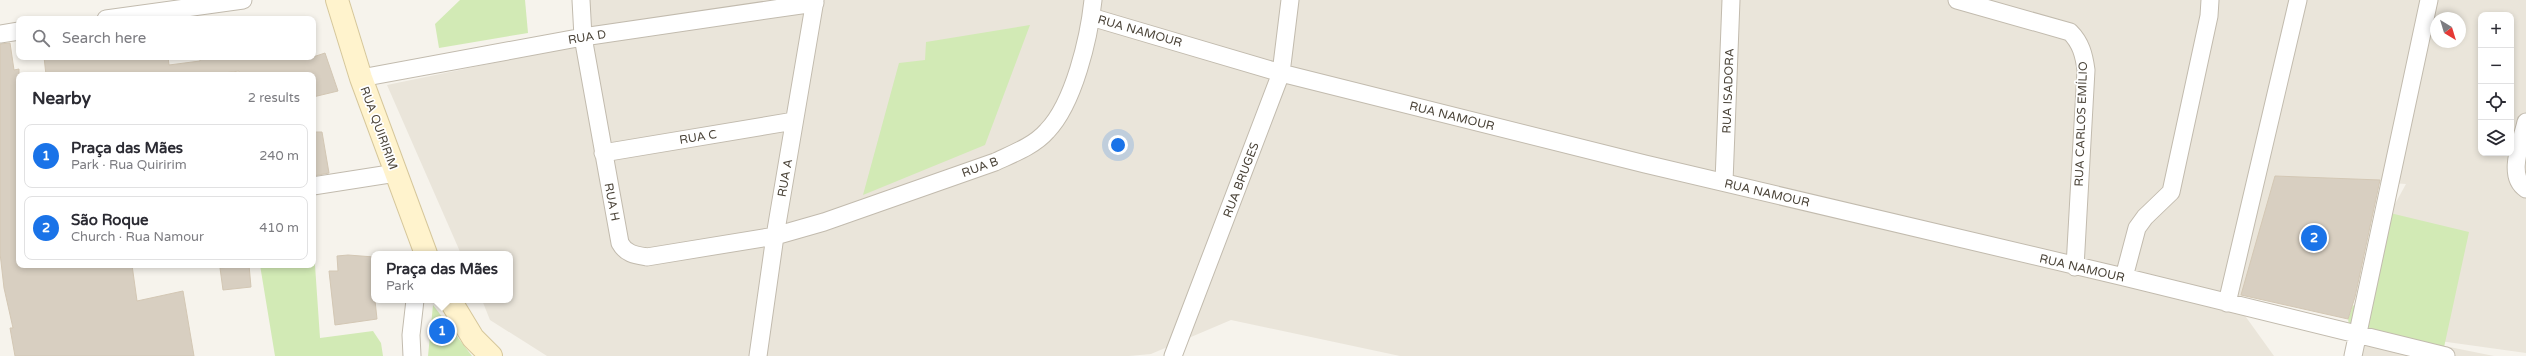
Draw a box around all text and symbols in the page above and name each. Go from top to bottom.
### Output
street label: RUA NAMOUR [1096,12,1184,50]
north arrow [2430,12,2466,48]
map controls [2478,12,2514,156]
button: + [2478,12,2514,48]
search box [16,16,316,60]
icon: search [30,27,52,49]
street label: RUA D [567,27,607,47]
text: Search here [62,29,146,47]
street label: RUA ISADORA [1720,48,1736,134]
button: − [2478,48,2514,84]
street label: RUA CARLOS EMÍLIO [2072,61,2090,187]
button: locate [2478,84,2514,120]
street label: RUA QUIRIRIM [357,85,401,171]
text: Nearby [32,88,91,109]
text: 2 results [248,90,300,106]
street label: RUA NAMOUR [1408,99,1496,133]
button: layers [2478,120,2514,156]
street label: RUA C [678,127,718,147]
your location [1108,135,1128,155]
text: Praça das Mães [71,139,183,157]
street label: RUA BRUGES [1220,140,1262,220]
text: 1 [42,148,50,164]
text: 240 m [259,148,299,164]
street label: RUA B [960,154,1000,180]
text: Park · Rua Quiririm [71,157,187,173]
street label: RUA A [775,158,795,198]
street label: RUA NAMOUR [1723,176,1811,210]
street label: RUA H [601,182,623,222]
text: São Roque [71,211,149,229]
text: 2 [42,220,50,236]
text: 410 m [259,220,299,236]
pin: 2 [2301,223,2327,253]
text: Church · Rua Namour [71,229,204,245]
popup [371,251,513,303]
street label: RUA NAMOUR [2038,251,2126,285]
text: Praça das Mães [386,260,498,278]
text: Park [386,278,414,294]
pin: 1 [429,316,455,346]

